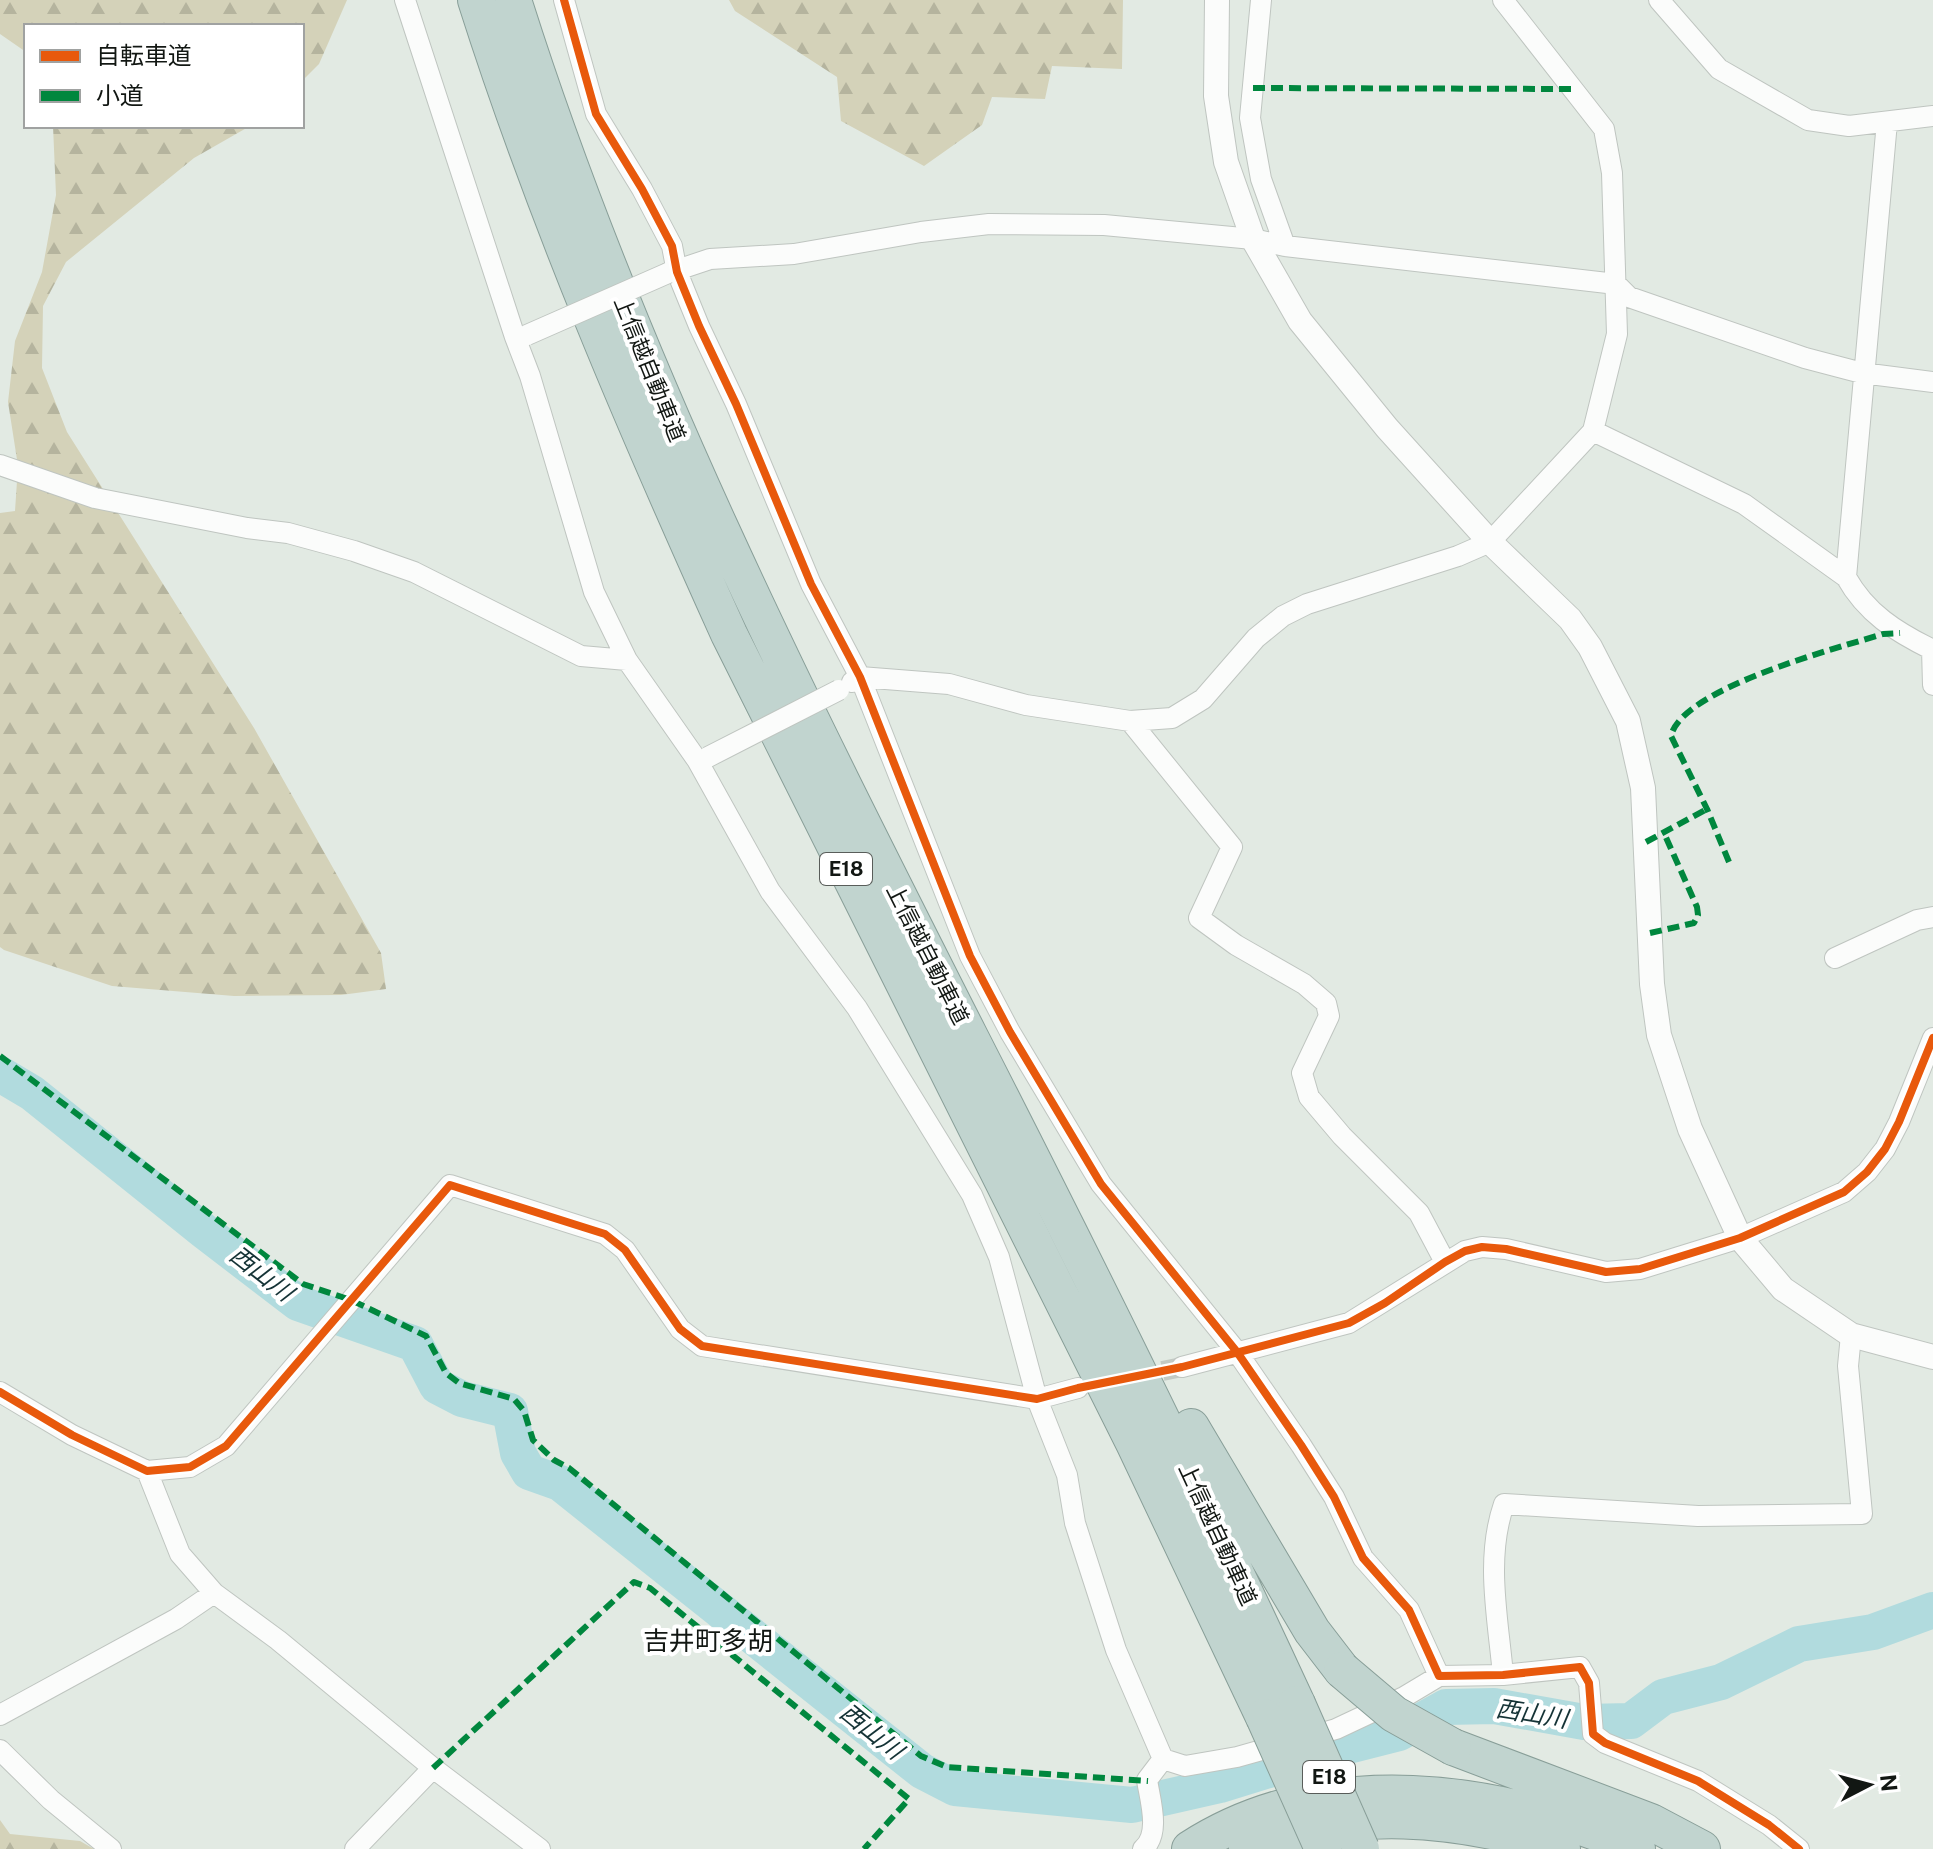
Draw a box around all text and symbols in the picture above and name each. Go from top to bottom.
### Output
legend [24,24,304,128]
text: 自転車道 [96,41,192,69]
text: 小道 [96,81,144,109]
street label: 上信越自動車道 [609,293,691,445]
road number: E18 [820,853,872,885]
street label: 上信越自動車道 [881,879,975,1029]
water label: 西山川 [225,1240,301,1308]
street label: 上信越自動車道 [1174,1459,1262,1609]
district label: 吉井町多胡 [643,1625,773,1656]
water label: 西山川 [1494,1694,1573,1733]
water label: 西山川 [835,1697,911,1766]
north arrow [1829,1745,1909,1825]
road number: E18 [1303,1761,1355,1793]
text: N [1875,1773,1903,1793]

